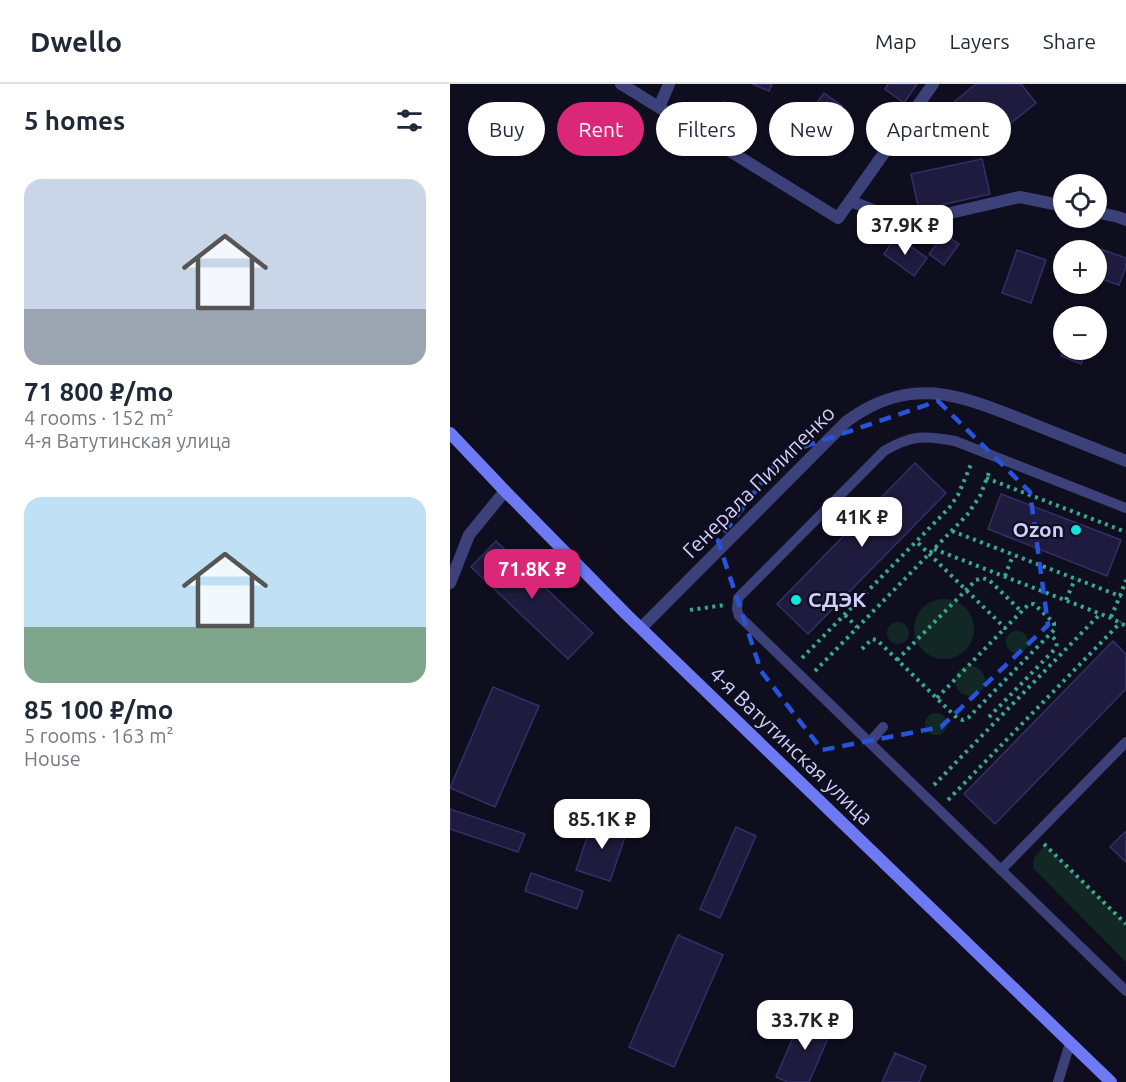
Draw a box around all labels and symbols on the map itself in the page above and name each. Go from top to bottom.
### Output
pin: 37.9K ₽ [850,205,960,256]
street label: Генерала Пилипенко [677,400,839,562]
pin: 41K ₽ [820,497,904,548]
place label: Ozon [1013,517,1064,541]
marker: Ozon [1069,523,1083,537]
pin: 71.8K ₽ [477,549,587,600]
place label: СДЭК [808,587,866,611]
marker: СДЭК [789,593,803,607]
street label: 4-я Ватутинская улица [705,661,878,829]
pin: 85.1K ₽ [547,799,657,850]
pin: 33.7K ₽ [750,1000,860,1051]

